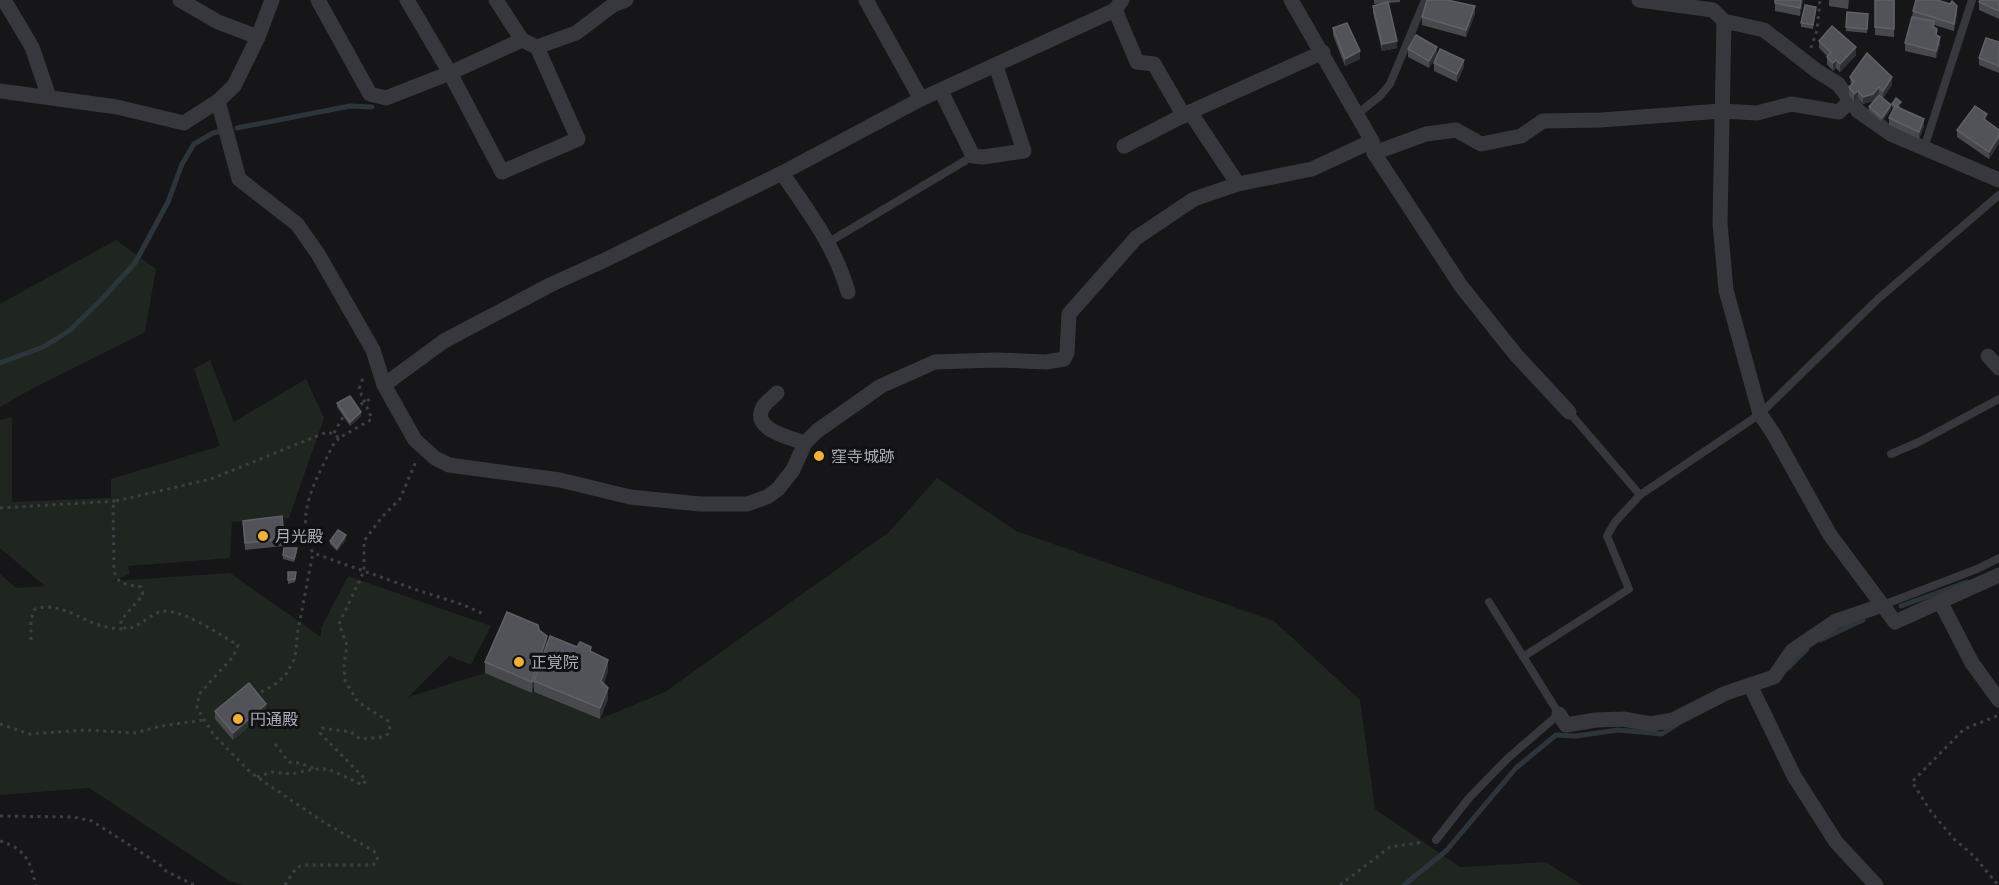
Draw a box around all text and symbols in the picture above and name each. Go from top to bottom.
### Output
place label: 窪寺城跡 [831,446,895,466]
marker: 窪寺城跡 [812,449,826,463]
place label: 月光殿 [275,526,323,546]
marker: 月光殿 [256,529,270,543]
place label: 正覚院 [531,652,579,672]
marker: 正覚院 [512,655,526,669]
place label: 円通殿 [250,709,298,729]
marker: 円通殿 [231,712,245,726]

